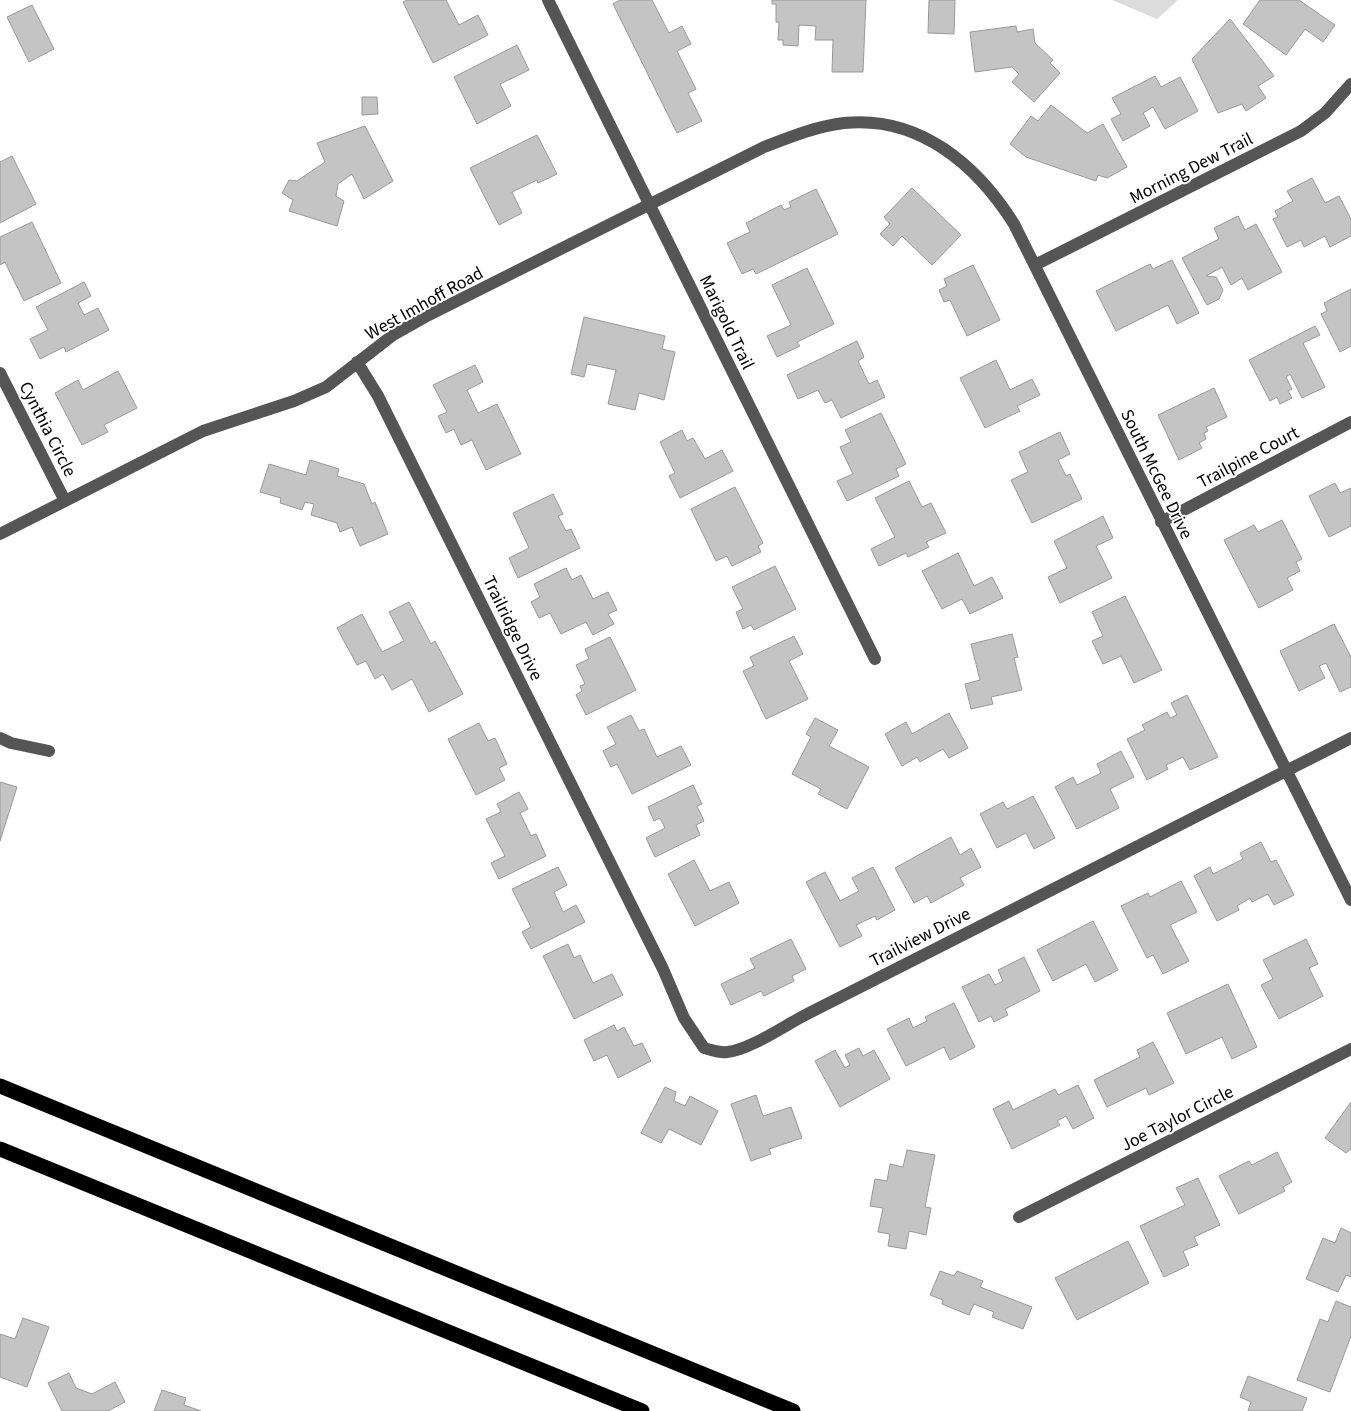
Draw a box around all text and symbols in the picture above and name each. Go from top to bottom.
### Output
street label: Morning Dew Trail [1125,127,1257,210]
street label: West Imhoff Road [361,261,488,346]
street label: Marigold Trail [693,271,760,374]
street label: Cynthia Circle [13,377,82,481]
street label: South McGee Drive [1114,405,1199,543]
street label: Trailpine Court [1193,420,1303,495]
street label: Trailridge Drive [476,572,549,685]
street label: Trailview Drive [865,901,975,974]
street label: Joe Taylor Circle [1117,1079,1238,1158]

